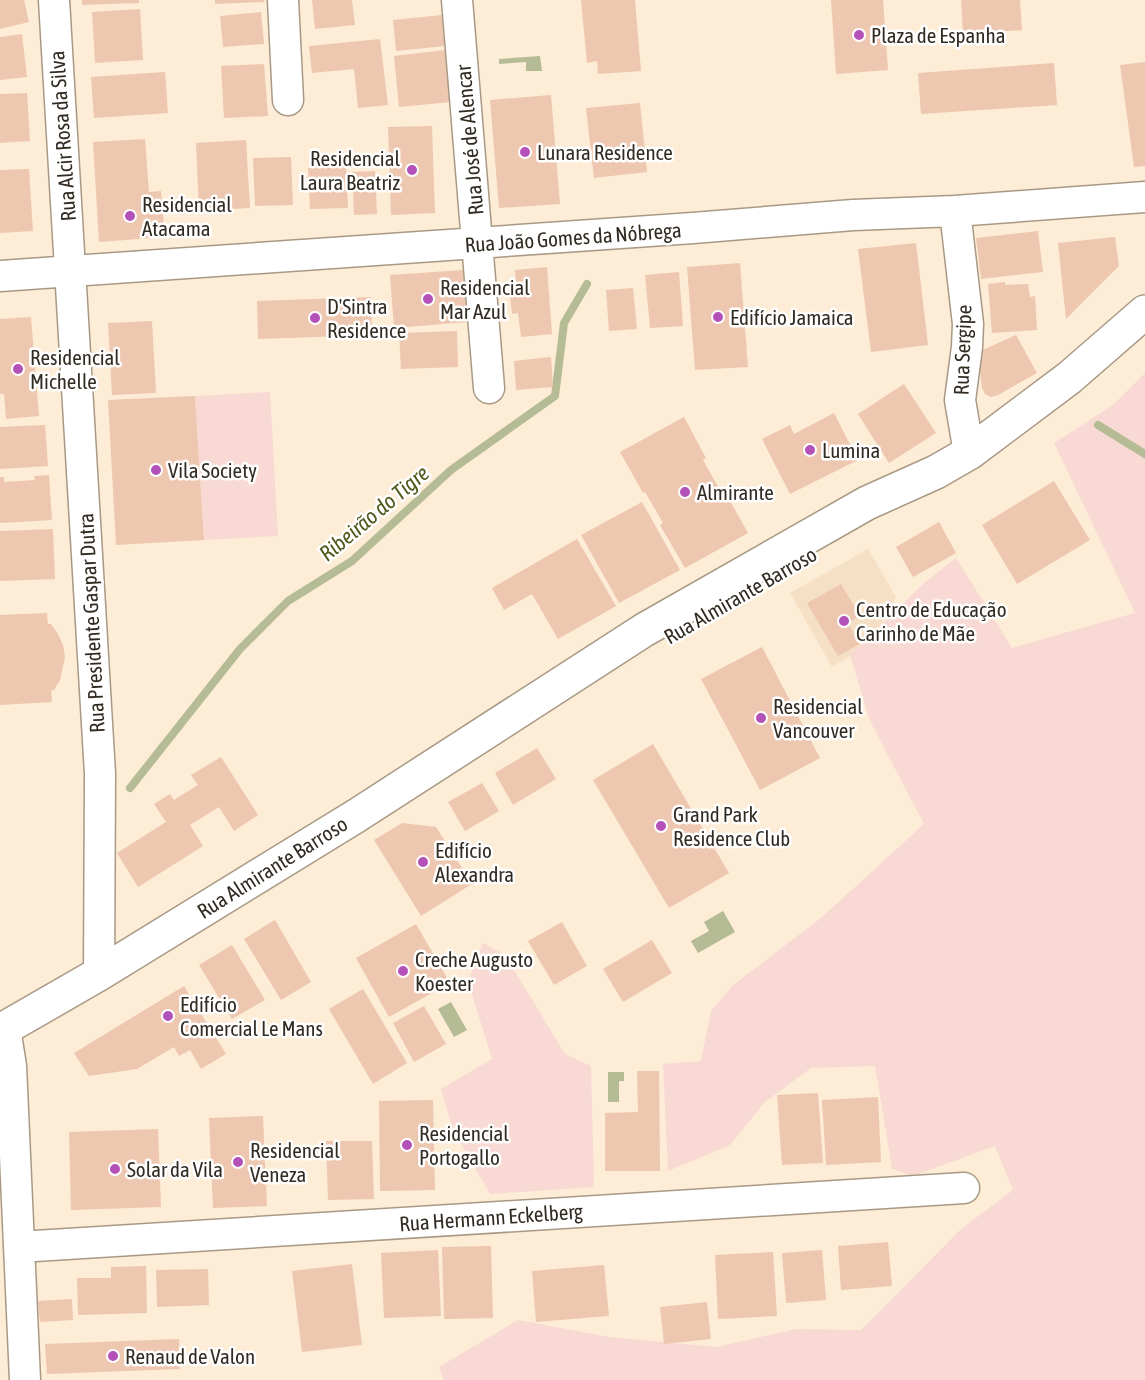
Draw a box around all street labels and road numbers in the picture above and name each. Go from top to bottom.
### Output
street label: Rua Alcir Rosa da Silva [44,50,80,222]
street label: Rua José de Alencar [450,63,488,216]
street label: Rua João Gomes da Nóbrega [464,217,682,257]
street label: Rua Sergipe [948,304,976,396]
street label: Rua Presidente Gaspar Dutra [73,512,109,734]
street label: Rua Almirante Barroso [659,542,821,648]
street label: Rua Almirante Barroso [193,811,351,923]
street label: Rua Hermann Eckelberg [398,1199,584,1235]

